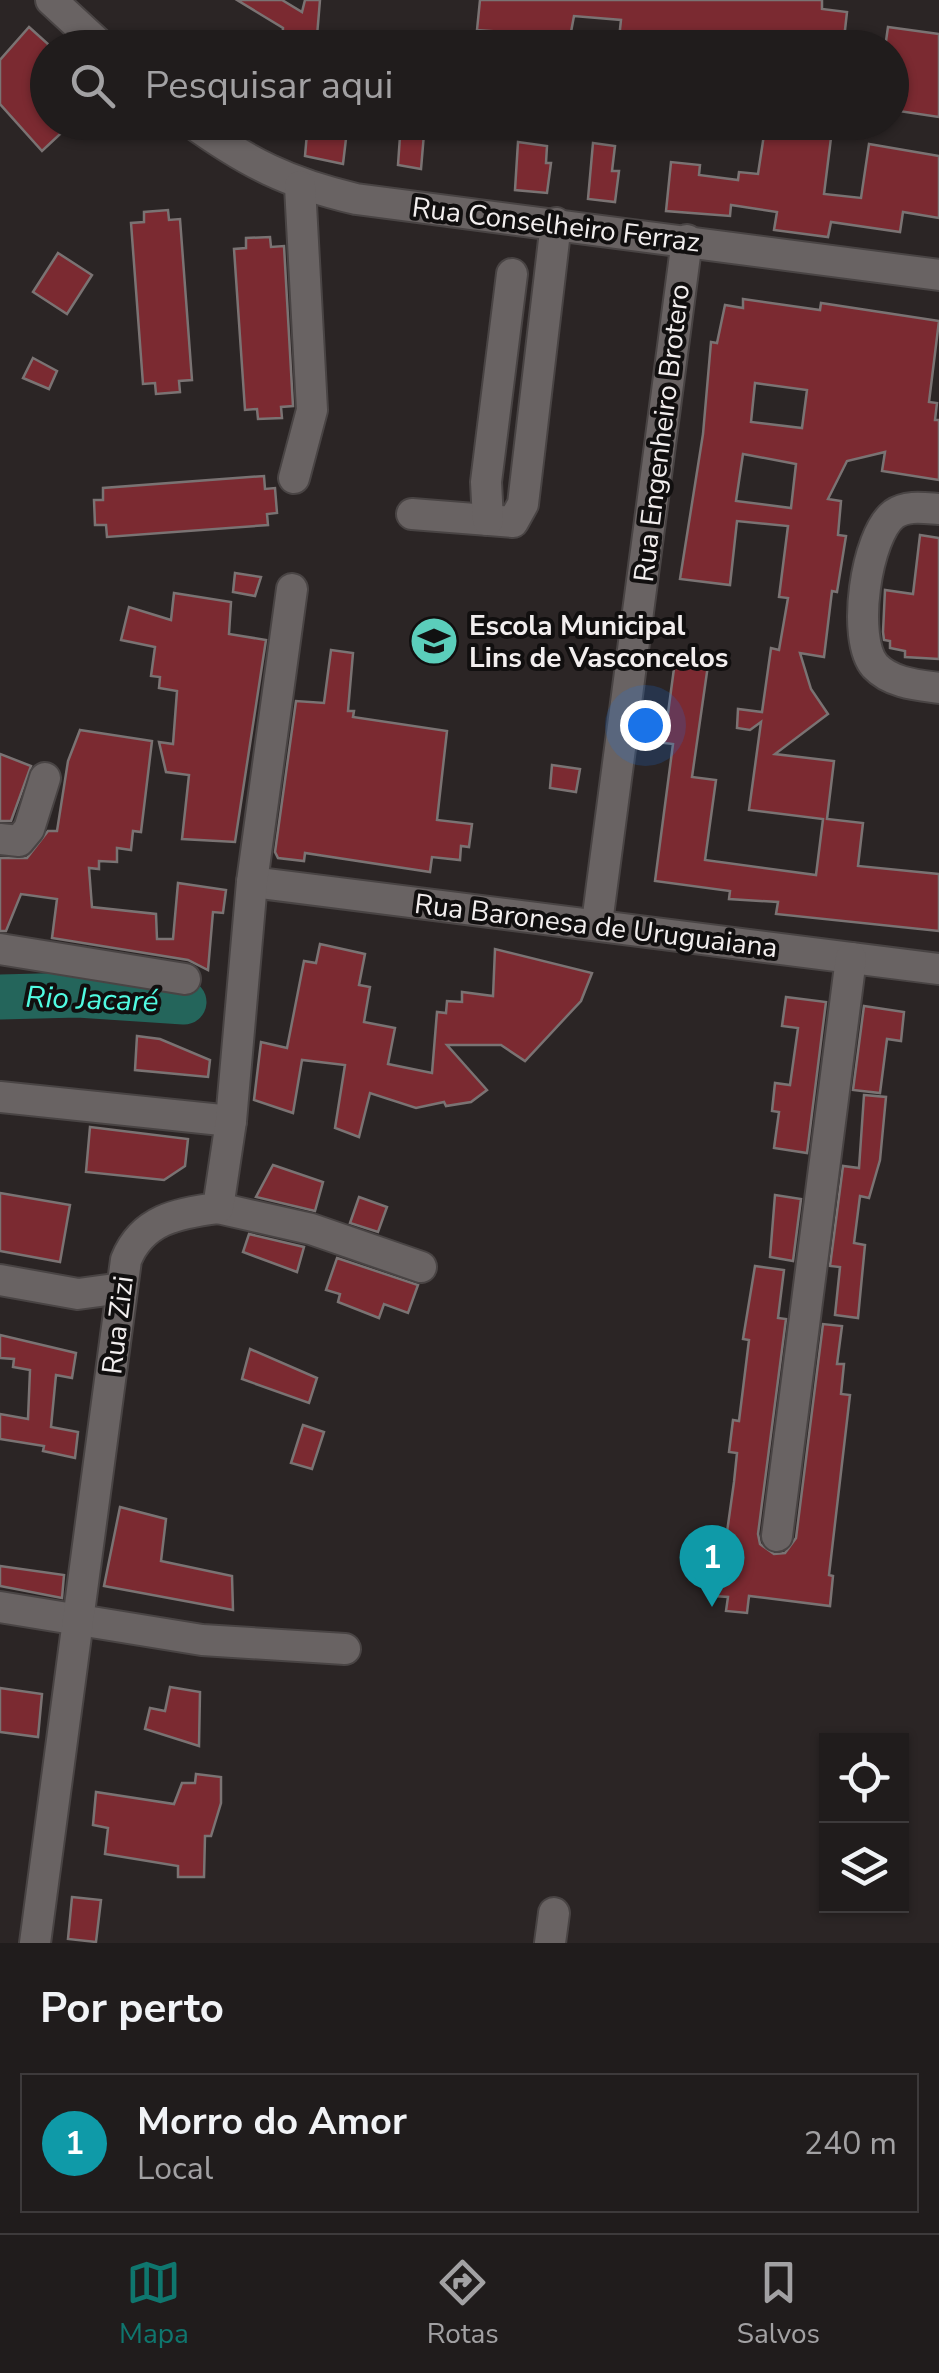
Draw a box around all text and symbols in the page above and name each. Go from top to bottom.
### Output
search box [30,30,909,140]
icon: search [65,58,120,113]
text: Pesquisar aqui [145,60,393,111]
street label: Rua Conselheiro Ferraz [410,188,702,262]
street label: Rua Engenheiro Brotero [625,282,699,584]
place label: Escola Municipal Lins de Vasconcelos [469,607,728,677]
school or university icon: Escola Municipal Lins de Vasconcelos [408,615,460,667]
your location [620,700,671,751]
street label: Rua Baronesa de Uruguaiana [412,885,780,967]
water label: Rio Jacaré [25,977,159,1022]
street label: Rua Zizi [93,1274,143,1377]
pin: 1 [680,1524,744,1607]
map controls [819,1733,909,1913]
button: locate [819,1733,909,1823]
button: layers [819,1823,909,1913]
text: Por perto [40,1980,224,2037]
text: Morro do Amor [137,2096,407,2147]
text: 1 [65,2122,84,2165]
text: 240 m [804,2122,897,2165]
text: Local [137,2147,213,2190]
tab: Mapa [119,2255,189,2353]
tab: Rotas [427,2255,499,2353]
tab: Salvos [737,2255,820,2353]

